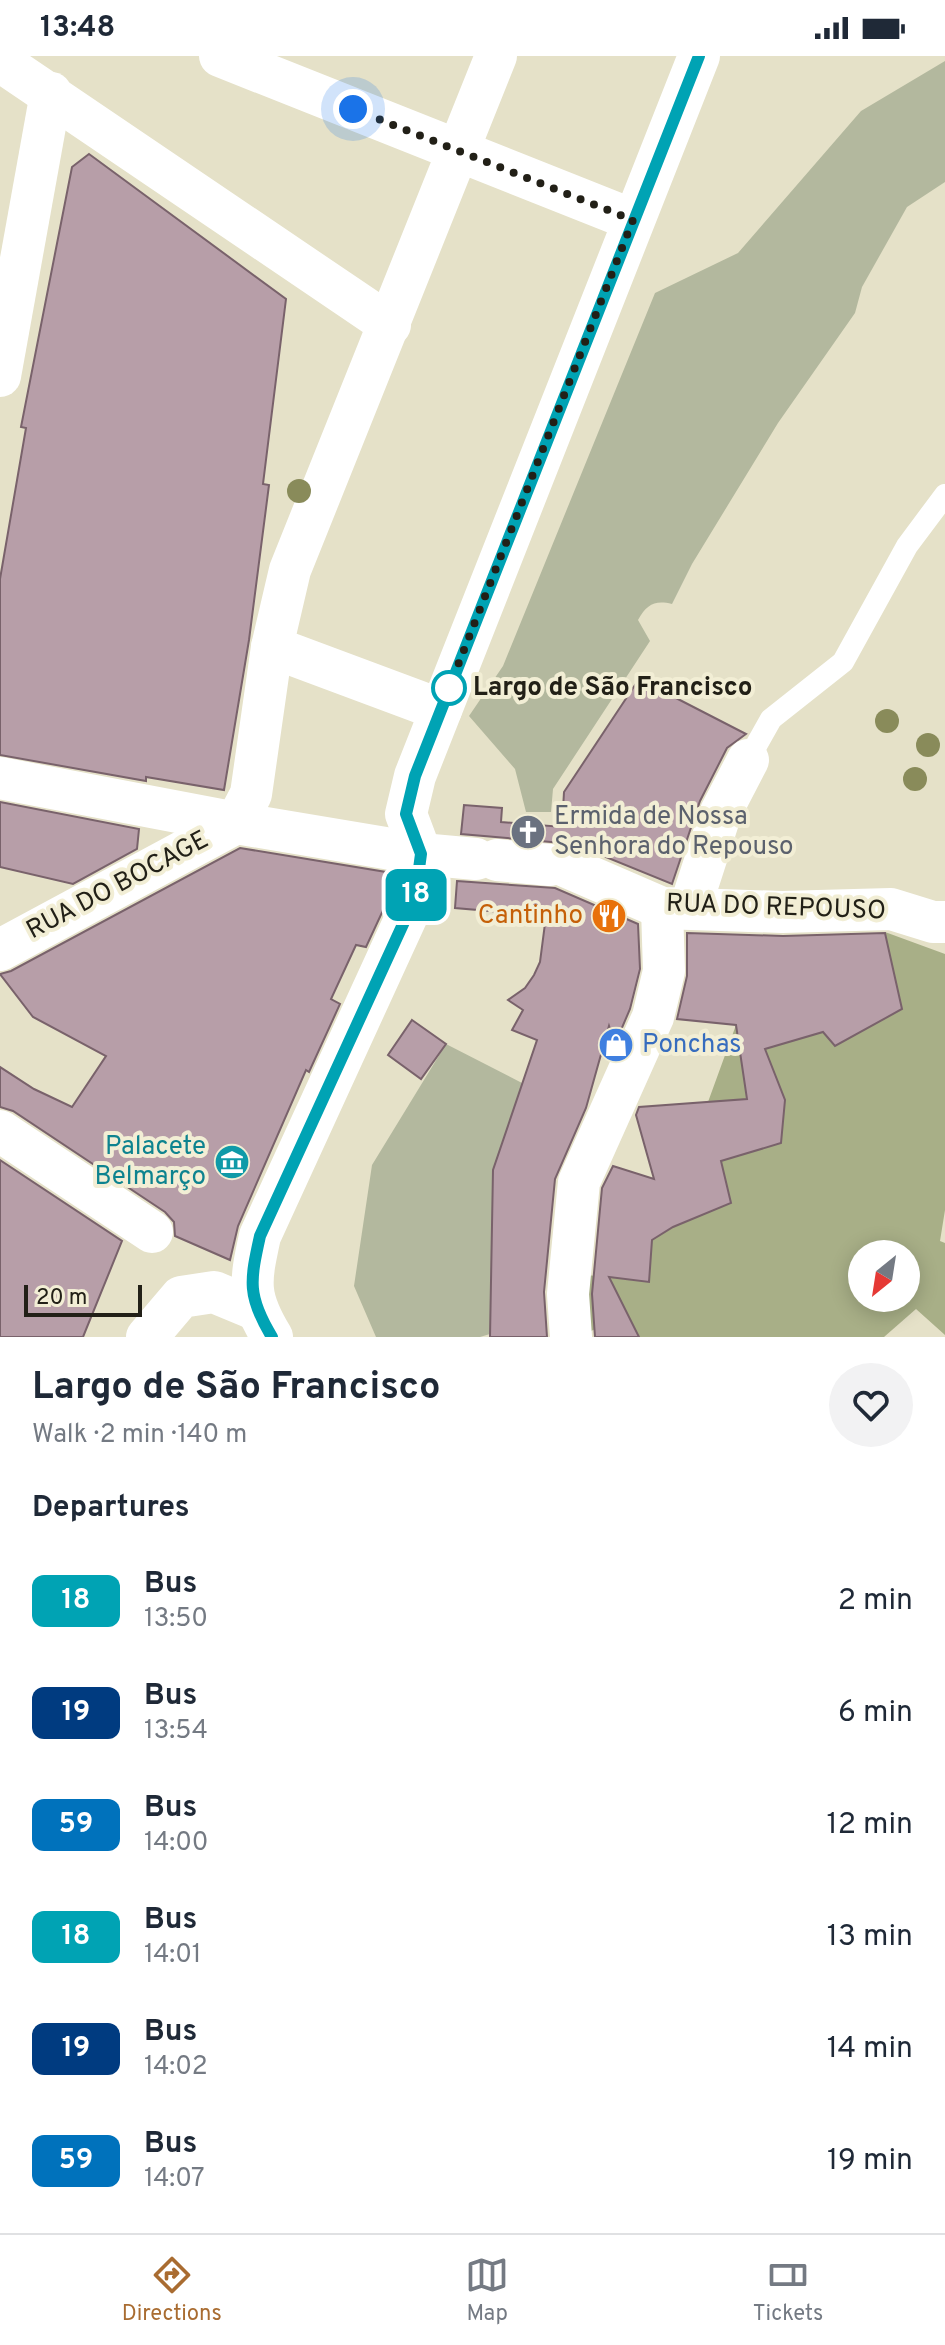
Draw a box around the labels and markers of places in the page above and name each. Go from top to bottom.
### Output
marker: Largo de São Francisco [432,671,466,705]
place label: Largo de São Francisco [473,672,753,705]
place label: Ermida de Nossa Senhora do Repouso [554,801,794,864]
church icon: Ermida de Nossa Senhora do Repouso [509,813,547,851]
restaurant icon: Cantinho [590,897,628,935]
place label: Cantinho [478,900,583,933]
shop icon: Ponchas [597,1026,635,1064]
place label: Ponchas [642,1029,742,1062]
place label: Palacete Belmarço [95,1131,206,1194]
museum icon: Palacete Belmarço [213,1143,251,1181]

